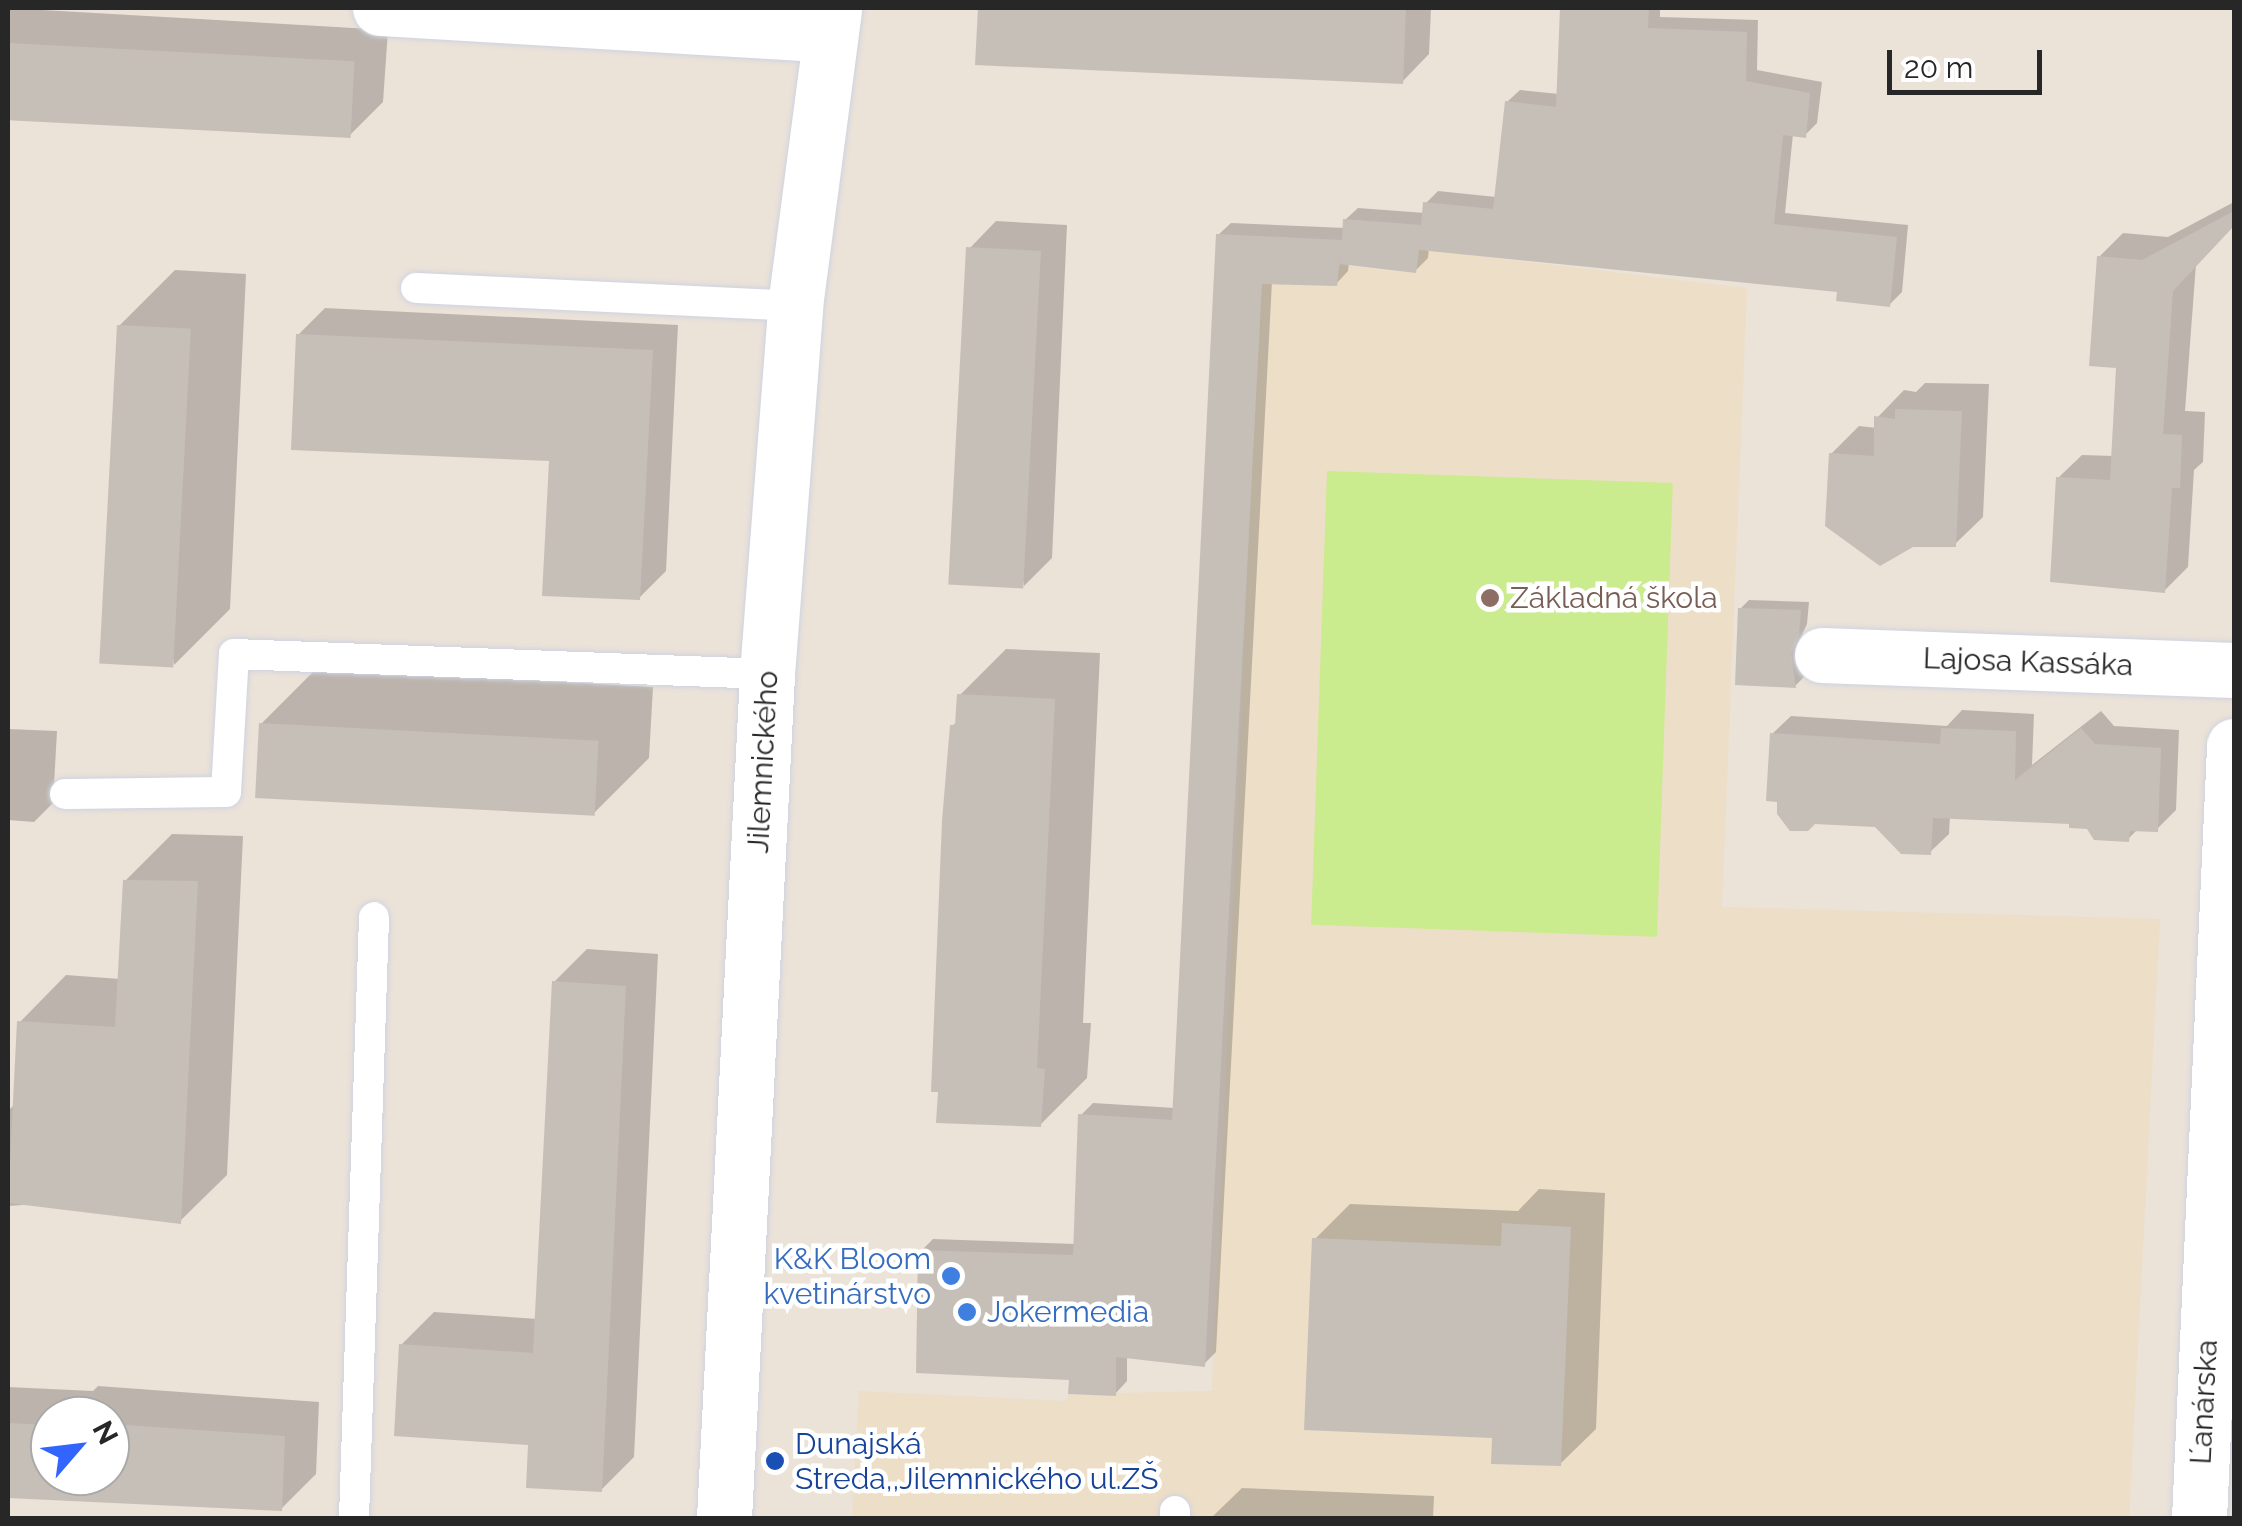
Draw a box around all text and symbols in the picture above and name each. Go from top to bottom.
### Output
scale bar [1892,30,2047,92]
text: 20 m [1904,50,1973,85]
place label: Základná škola [1510,580,1718,616]
marker: Základná škola [1479,587,1501,609]
street label: Lajosa Kassáka [1922,640,2134,684]
street label: Jilemnického [740,670,786,854]
place label: K&K Bloom kvetinárstvo [763,1241,931,1312]
marker: K&K Bloom kvetinárstvo [940,1265,962,1287]
place label: Jokermedia [987,1294,1149,1330]
marker: Jokermedia [956,1301,978,1323]
street label: Ľanárska [2183,1339,2225,1465]
north arrow [30,1396,130,1496]
text: N [86,1415,125,1450]
place label: Dunajská Streda,,Jilemnického ul.ZŠ [795,1426,1158,1496]
marker: Dunajská Streda,,Jilemnického ul.ZŠ [764,1450,786,1472]

